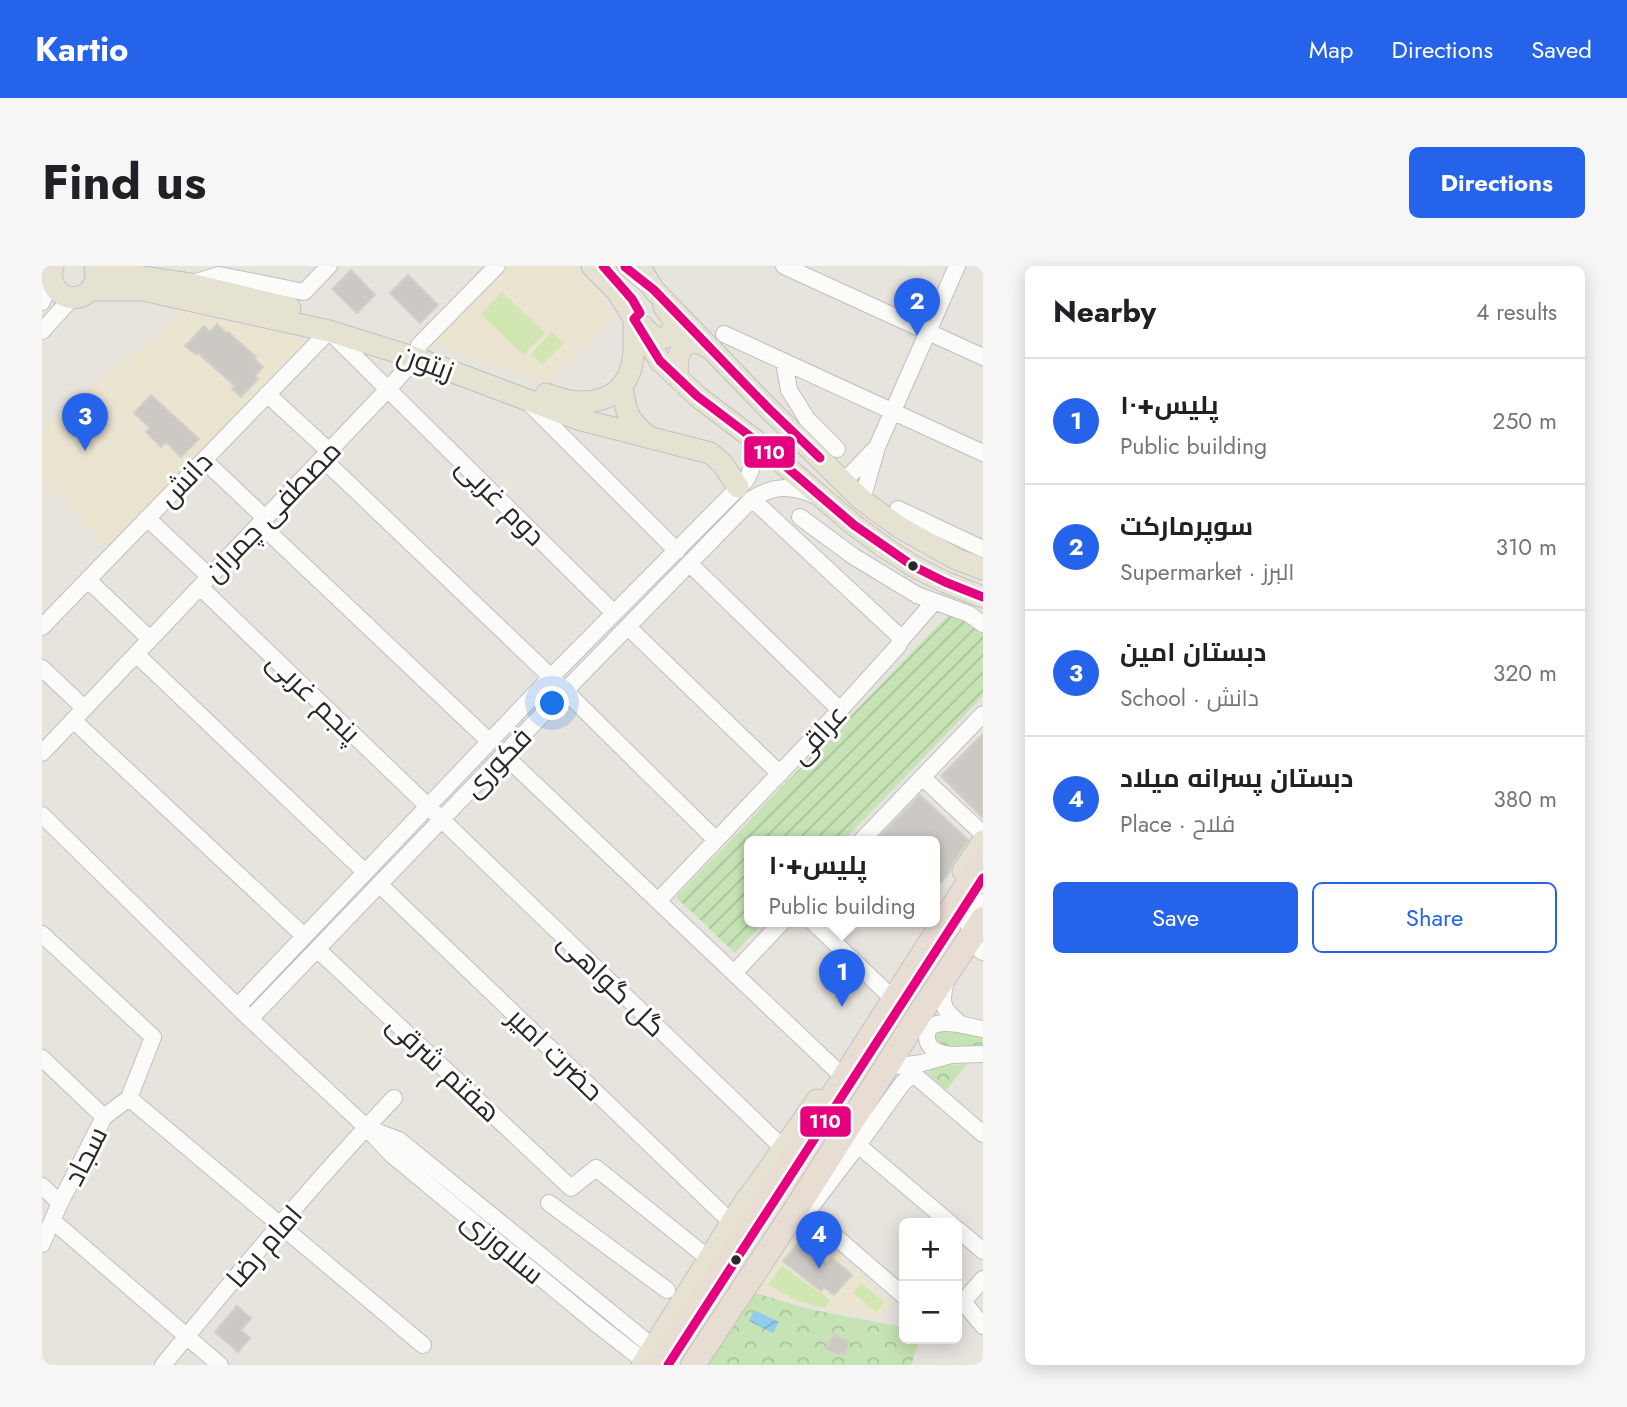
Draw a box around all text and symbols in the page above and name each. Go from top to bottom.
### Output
text: Kartio [35,26,129,73]
text: Map [1309,32,1354,67]
text: Directions [1392,32,1493,67]
text: Saved [1531,32,1592,67]
text: Find us [42,147,206,217]
button: Directions [1409,147,1585,218]
pin: 2 [894,278,940,336]
text: Nearby [1053,290,1156,333]
text: 4 results [1476,295,1557,329]
street label: زیتون [392,333,460,392]
text: پلیس+۱۰ [1120,386,1218,424]
pin: 3 [62,393,108,451]
text: 1 [1070,404,1082,438]
text: 250 m [1492,404,1557,438]
text: Public building [1120,429,1267,463]
street label: مصطفی چمران [194,431,351,591]
line badge: 110 [743,435,796,469]
text: 110 [753,439,785,466]
street label: دانش [149,442,222,516]
street label: دوم غربی [447,447,555,555]
text: سوپرمارکت [1120,507,1253,545]
text: 2 [1068,530,1084,564]
text: 310 m [1495,530,1557,564]
text: Supermarket · البرز [1120,555,1295,589]
unlabelled marker [906,559,920,573]
text: دبستان امین [1120,633,1266,671]
street label: پنجم غربی [257,642,370,753]
text: 3 [1069,656,1083,690]
text: 320 m [1493,656,1557,690]
text: School · دانش [1120,681,1259,715]
your location [535,686,569,720]
street label: عراقی [780,695,857,773]
street label: فکوری [453,718,541,807]
text: دبستان پسرانه میلاد [1120,759,1354,797]
text: 4 [1068,782,1084,816]
text: 380 m [1493,782,1557,816]
text: Place · فلاح [1120,807,1235,841]
popup [744,836,940,927]
text: پلیس+۱۰ [768,846,867,884]
button: Save [1053,882,1298,953]
button: Share [1312,882,1557,953]
text: Public building [768,889,916,923]
street label: گل گواهی [548,922,675,1047]
pin: 1 [819,949,865,1007]
street label: حضرت امیر [497,997,613,1111]
street label: هفتم شرقی [378,1005,510,1132]
line badge: 110 [799,1105,852,1138]
text: 110 [809,1108,841,1135]
street label: سجاد [53,1119,118,1193]
street label: امام رضا [217,1196,312,1297]
street label: سلاورزی [452,1200,553,1294]
pin: 4 [796,1211,842,1269]
map controls [899,1218,962,1344]
button: + [899,1218,962,1281]
unlabelled marker [729,1253,743,1267]
button: − [899,1281,962,1344]

